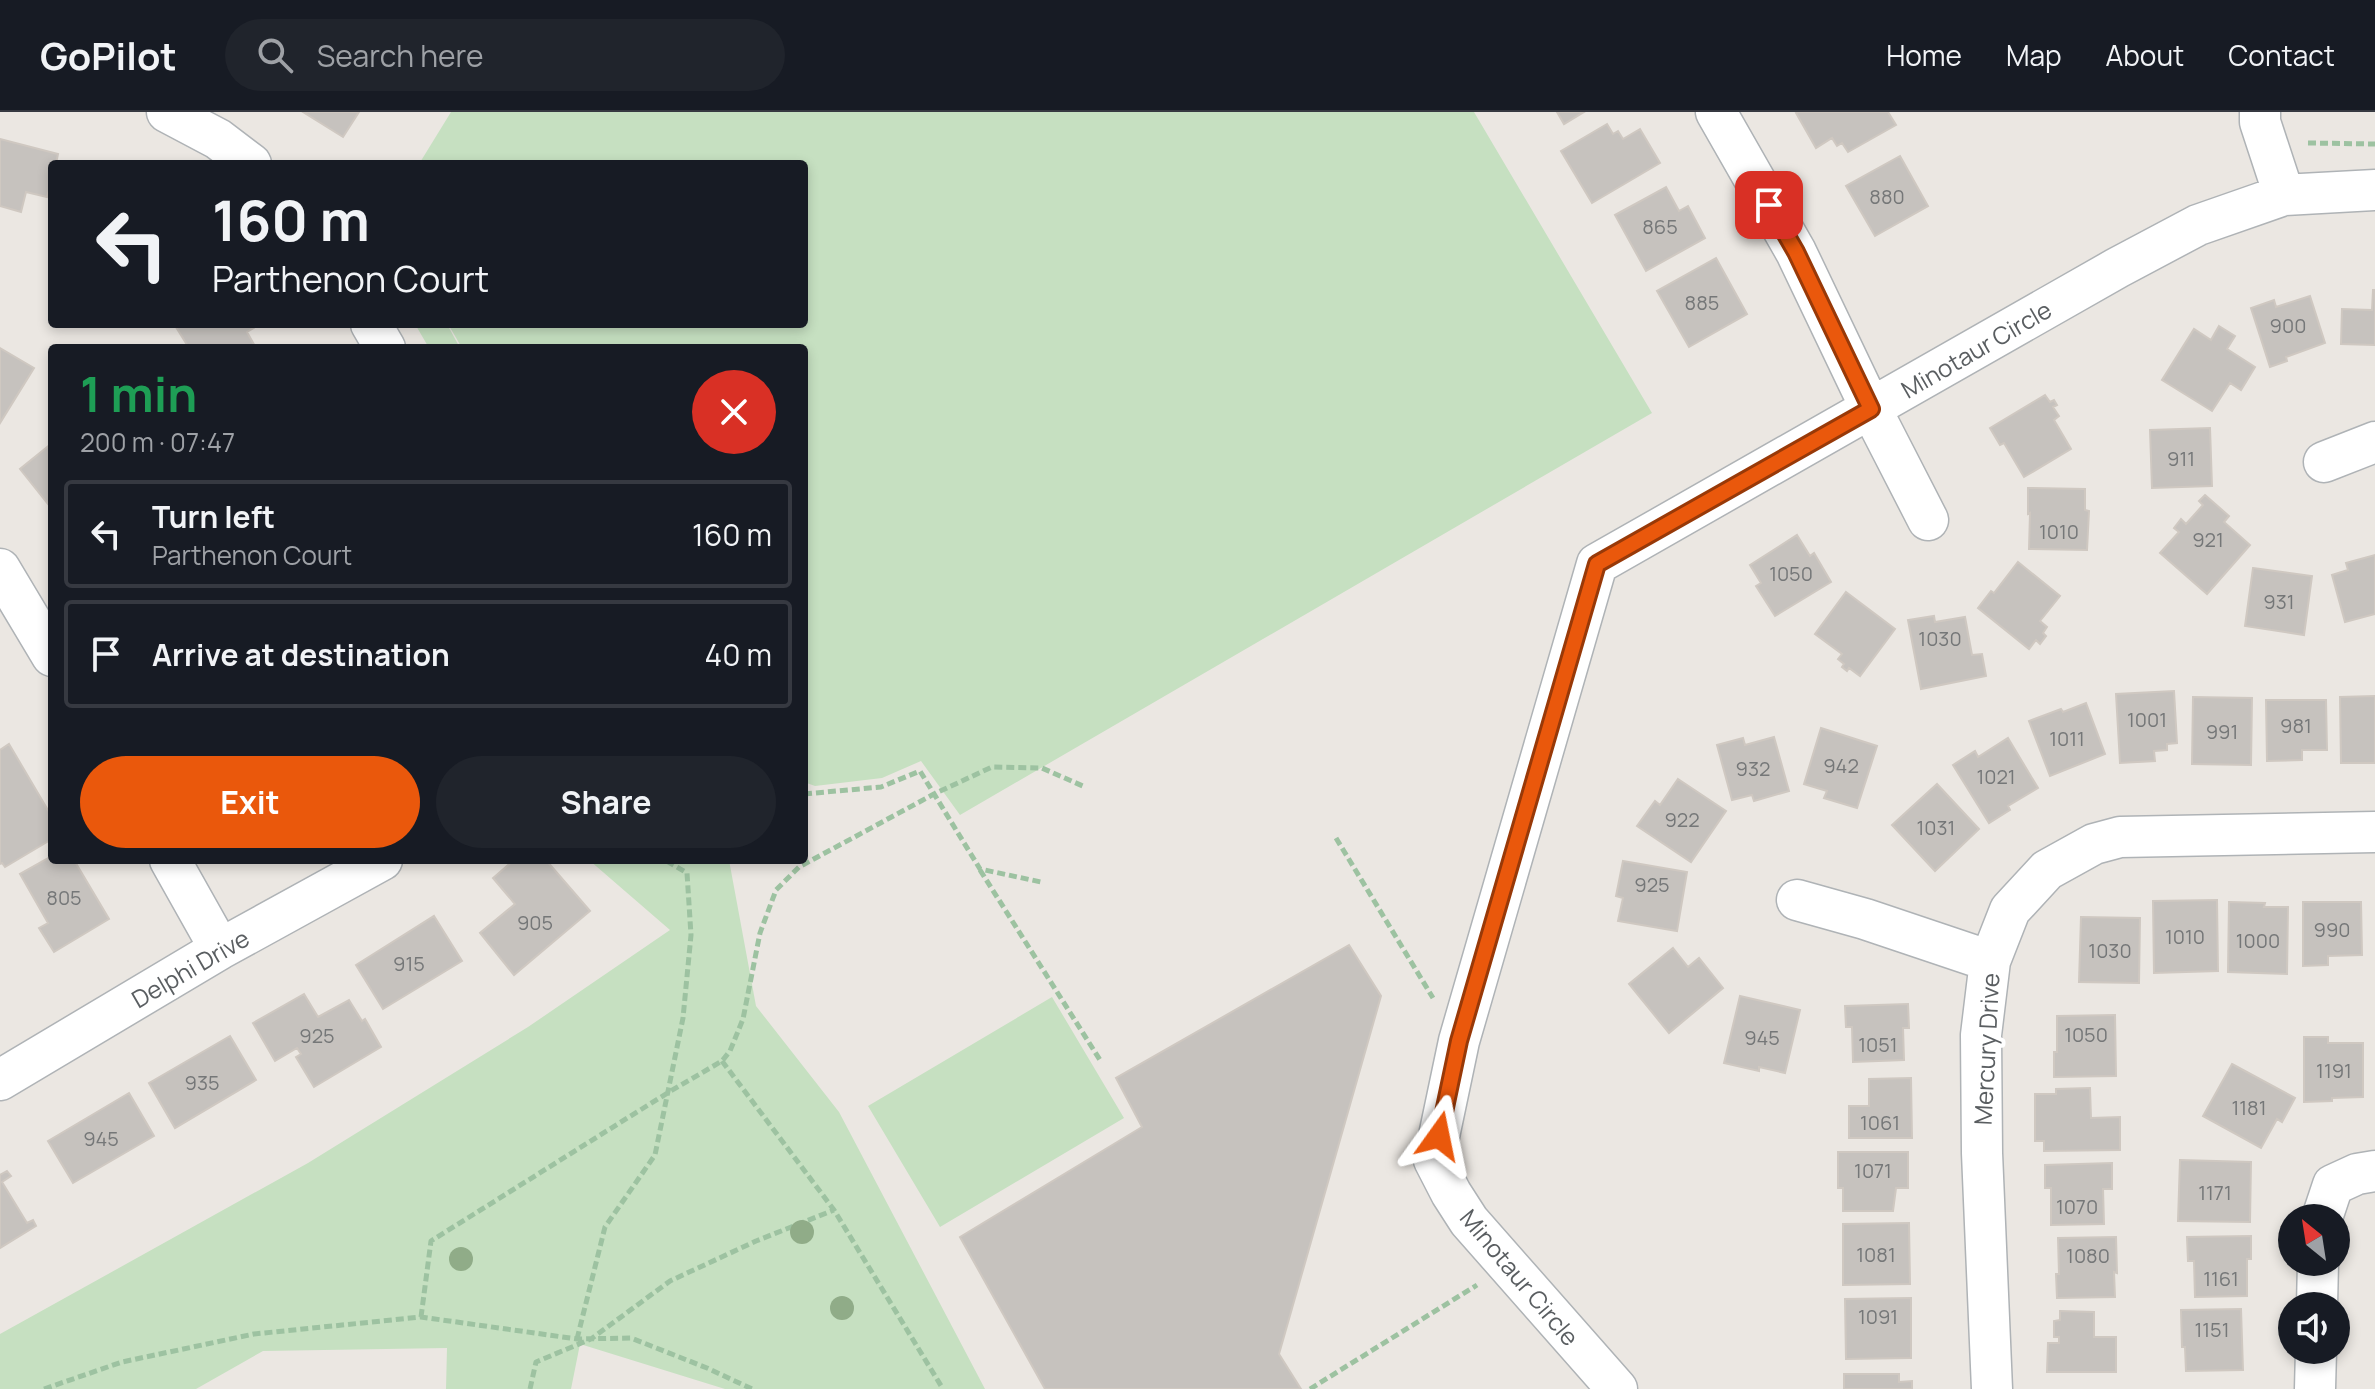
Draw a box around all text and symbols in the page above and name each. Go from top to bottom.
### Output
search box [225,19,785,91]
text: GoPilot [40,29,177,81]
icon: search [253,33,297,77]
text: Search here [317,35,484,76]
text: Home [1886,36,1962,74]
text: Map [2006,36,2062,74]
text: About [2106,36,2184,74]
text: Contact [2228,36,2335,74]
pin [1735,171,1803,239]
text: 160 m [212,181,370,258]
icon: arrive [1747,183,1791,227]
house number: 880 [1869,183,1905,210]
icon: left [80,192,184,296]
house number: 865 [1642,213,1678,240]
text: Parthenon Court [212,254,489,303]
house number: 885 [1685,289,1719,316]
street label: Minotaur Circle [1895,293,2057,405]
house number: 900 [2270,312,2306,339]
text: 1 min [80,361,197,426]
button: close [692,370,776,454]
text: 200 m · 07:47 [80,424,235,460]
house number: 911 [2167,445,2195,472]
text: Turn left [152,496,275,537]
icon: left [84,512,128,556]
text: 160 m [692,514,772,555]
house number: 1010 [2039,518,2079,545]
house number: 921 [2192,526,2224,553]
text: Parthenon Court [152,537,352,573]
house number: 1050 [1769,560,1813,587]
house number: 931 [2263,588,2295,615]
house number: 1030 [1918,625,1962,652]
icon: arrive [84,632,128,676]
text: Arrive at destination [152,634,450,675]
text: 40 m [705,634,772,675]
house number: 1001 [2127,706,2167,733]
house number: 981 [2280,712,2312,739]
house number: 991 [2206,718,2238,745]
house number: 1011 [2049,725,2085,752]
house number: 942 [1823,752,1859,779]
house number: 932 [1736,755,1770,782]
button: Exit [80,756,420,848]
button: Share [436,756,776,848]
house number: 1021 [1976,763,2016,790]
house number: 922 [1664,806,1700,833]
house number: 1031 [1917,814,1955,841]
house number: 925 [1634,871,1670,898]
house number: 805 [46,884,82,911]
house number: 905 [517,909,553,936]
house number: 990 [2313,916,2351,943]
street label: Delphi Drive [125,921,255,1015]
house number: 1010 [2165,923,2205,950]
house number: 1000 [2236,927,2280,954]
house number: 1030 [2088,937,2132,964]
house number: 915 [393,950,425,977]
street label: Mercury Drive [1966,972,2006,1126]
house number: 1050 [2064,1021,2108,1048]
house number: 925 [299,1022,335,1049]
house number: 945 [1744,1024,1780,1051]
house number: 1051 [1858,1031,1898,1058]
house number: 1191 [2316,1057,2352,1084]
house number: 935 [184,1069,220,1096]
position arrow [1397,1094,1481,1178]
house number: 1181 [2231,1094,2267,1121]
house number: 1061 [1860,1109,1900,1136]
house number: 945 [83,1125,119,1152]
house number: 1071 [1854,1157,1892,1184]
house number: 1171 [2198,1179,2232,1206]
house number: 1070 [2056,1193,2098,1220]
street label: Minotaur Circle [1453,1202,1587,1352]
north arrow [2278,1204,2350,1276]
map controls [2278,1204,2350,1364]
house number: 1081 [1856,1241,1896,1268]
house number: 1080 [2066,1242,2110,1269]
house number: 1161 [2203,1265,2239,1292]
button: sound [2278,1292,2350,1364]
house number: 1091 [1858,1303,1898,1330]
house number: 1151 [2195,1316,2229,1343]

